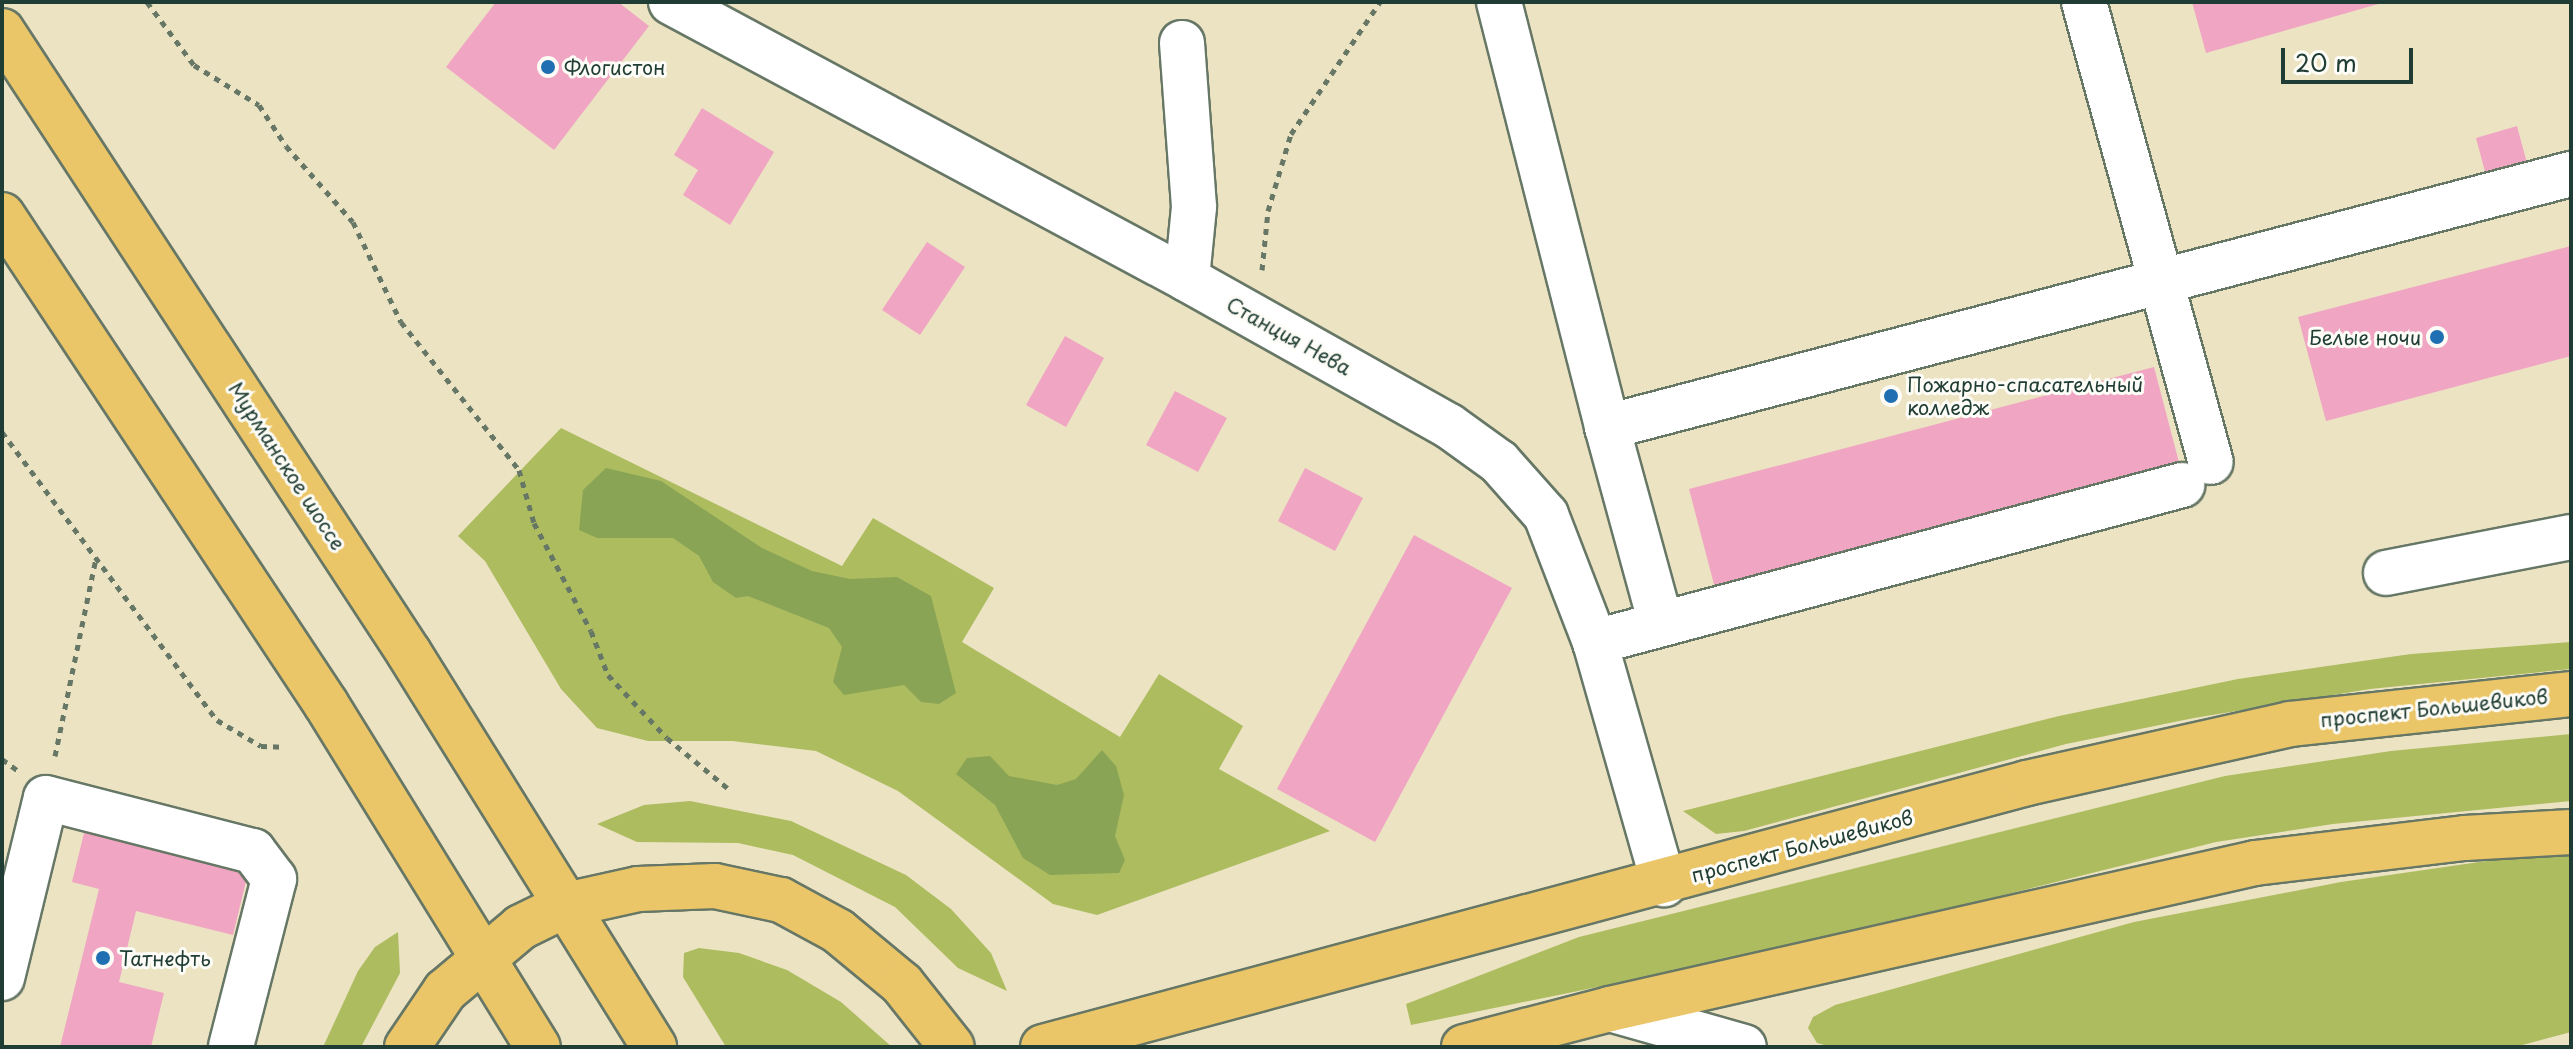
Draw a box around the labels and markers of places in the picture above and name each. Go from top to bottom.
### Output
place label: Флогистон [564,55,665,79]
marker: Флогистон [539,58,557,76]
place label: Белые ночи [2309,325,2421,349]
marker: Белые ночи [2428,328,2446,346]
place label: Пожарно-спасательный колледж [1907,372,2143,419]
marker: Пожарно-спасательный колледж [1882,387,1900,405]
place label: Татнефть [119,946,211,970]
marker: Татнефть [94,949,112,967]

